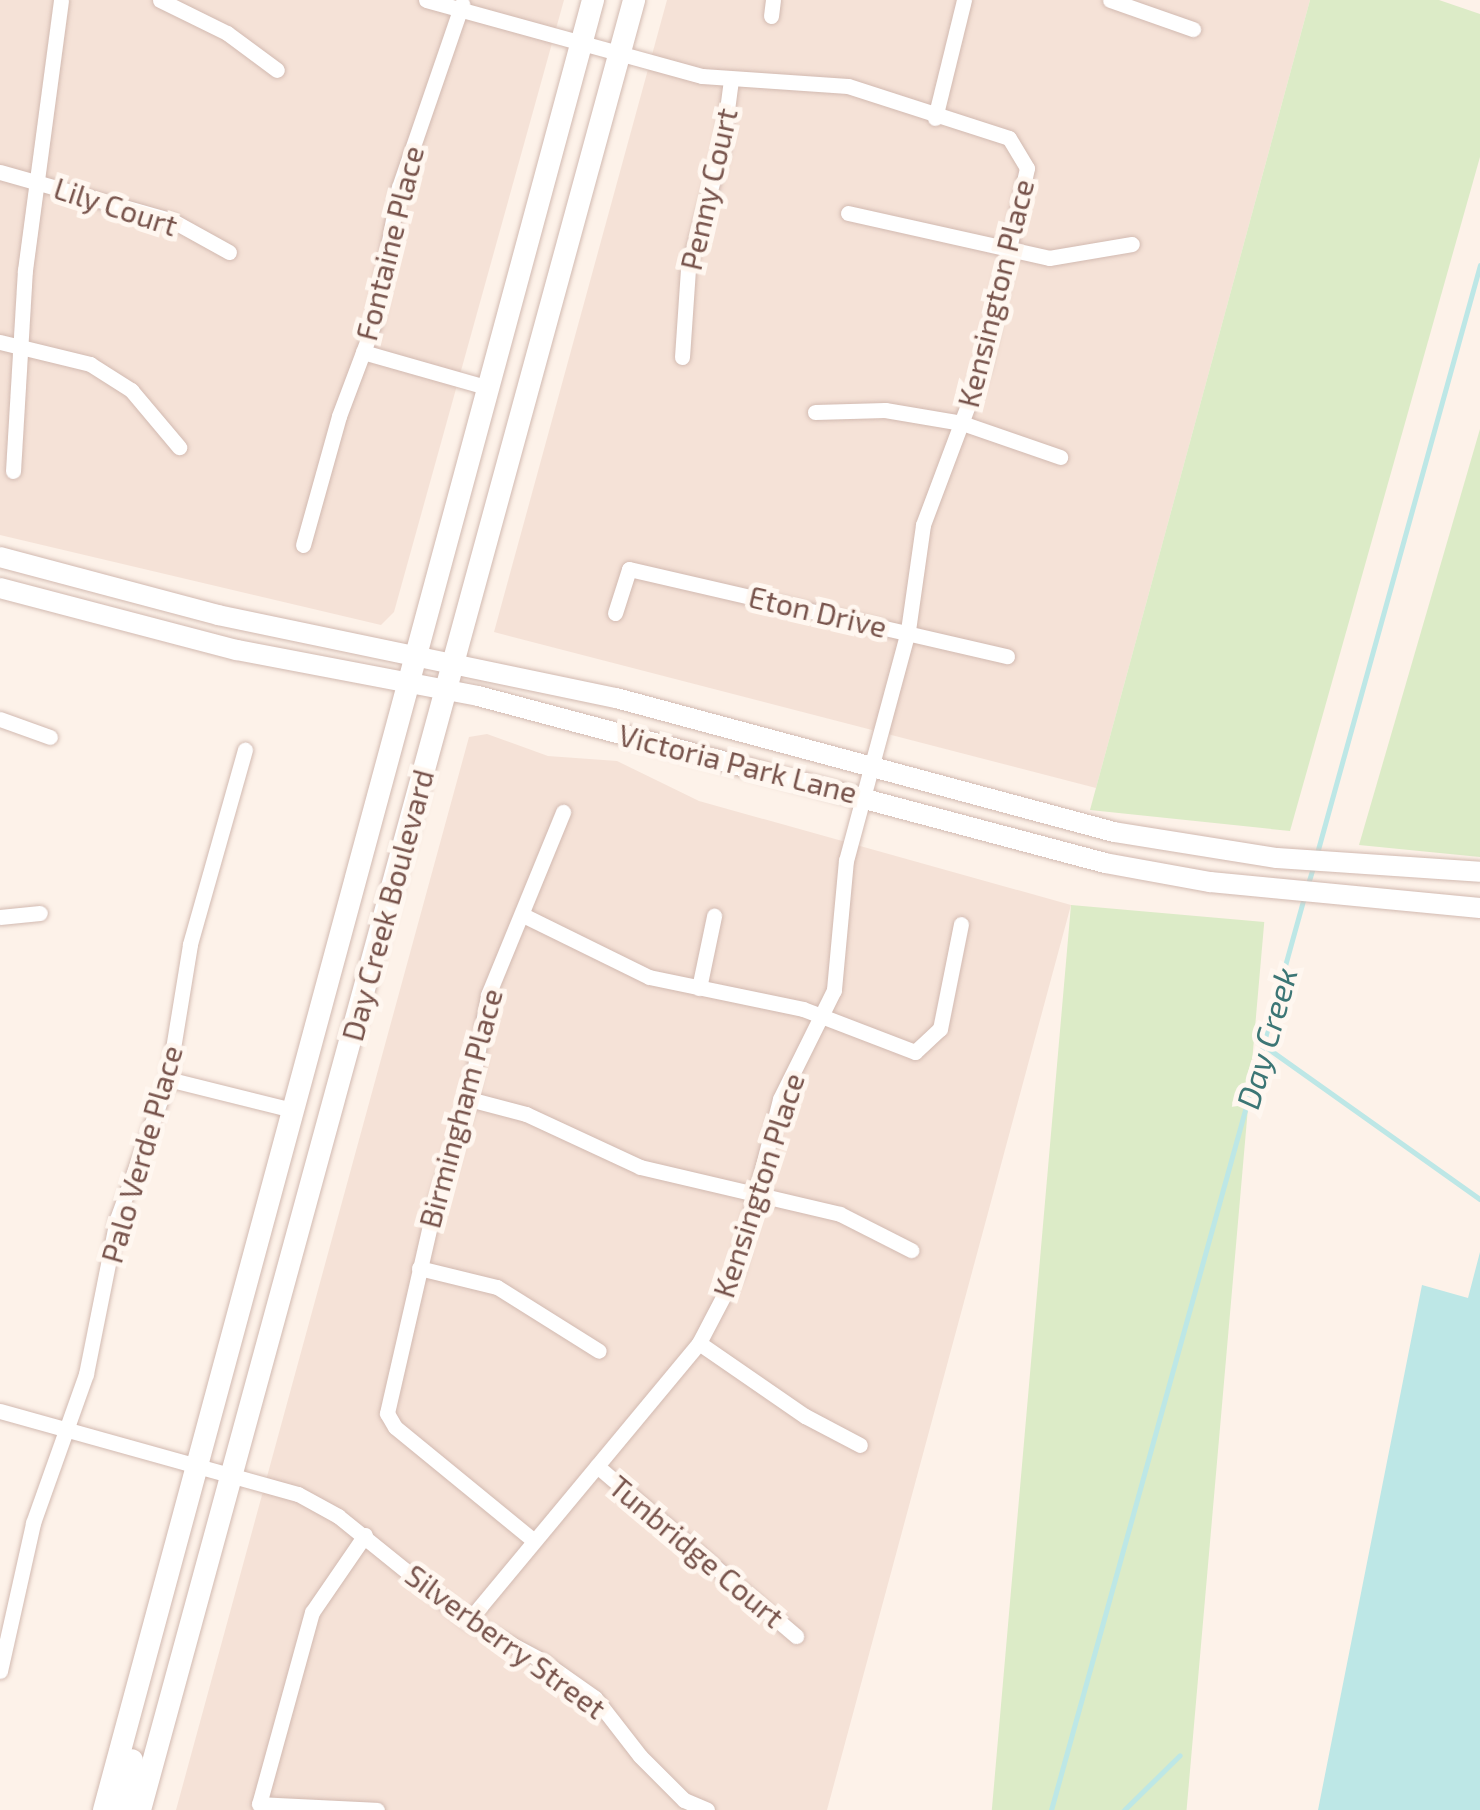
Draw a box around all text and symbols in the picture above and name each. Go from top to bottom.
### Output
street label: Penny Court [672,104,744,274]
street label: Fontaine Place [347,142,431,344]
street label: Lily Court [49,169,183,243]
street label: Kensington Place [949,175,1041,411]
street label: Eton Drive [745,578,891,644]
street label: Victoria Park Lane [615,716,861,810]
street label: Day Creek Boulevard [333,765,441,1045]
water label: Day Creek [1227,963,1305,1113]
street label: Birmingham Place [411,984,509,1232]
street label: Palo Verde Place [93,1041,189,1267]
street label: Kensington Place [705,1068,811,1302]
street label: Tunbridge Court [602,1467,792,1635]
street label: Silverberry Street [399,1556,613,1726]

